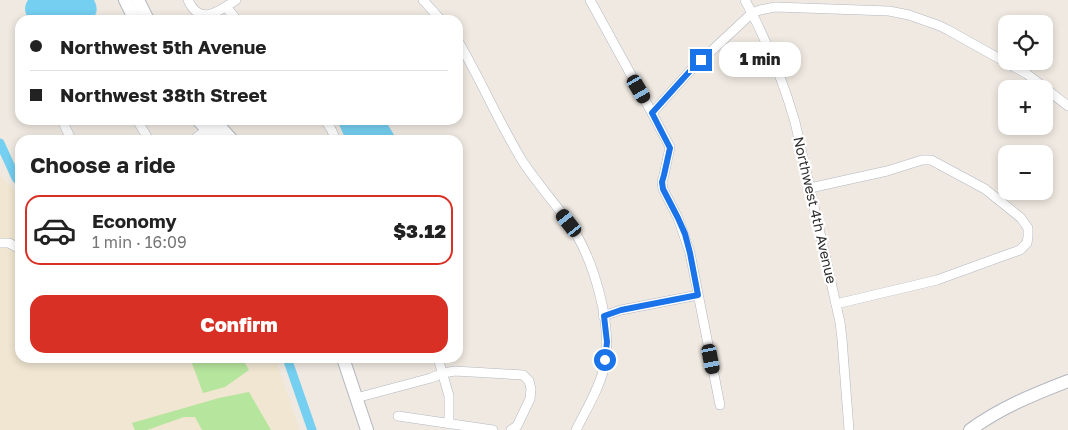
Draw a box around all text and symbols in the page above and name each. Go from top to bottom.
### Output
map controls [998,15,1053,200]
button: locate [998,15,1053,70]
text: Northwest 5th Avenue [60,35,266,58]
callout: 1 min [718,42,801,78]
route end [690,49,712,71]
text: 1 min [740,49,780,69]
car [625,72,652,106]
button: + [998,80,1053,135]
text: Northwest 38th Street [60,83,267,106]
street label: Northwest 4th Avenue [790,135,841,285]
button: − [998,145,1053,200]
text: Choose a ride [30,151,176,178]
car [553,207,584,239]
icon: car [32,208,77,253]
text: Economy [92,209,177,232]
text: $3.12 [393,219,446,242]
text: 1 min · 16:09 [92,232,187,252]
button: Confirm [30,295,448,353]
car [700,343,721,375]
route start [594,349,616,371]

